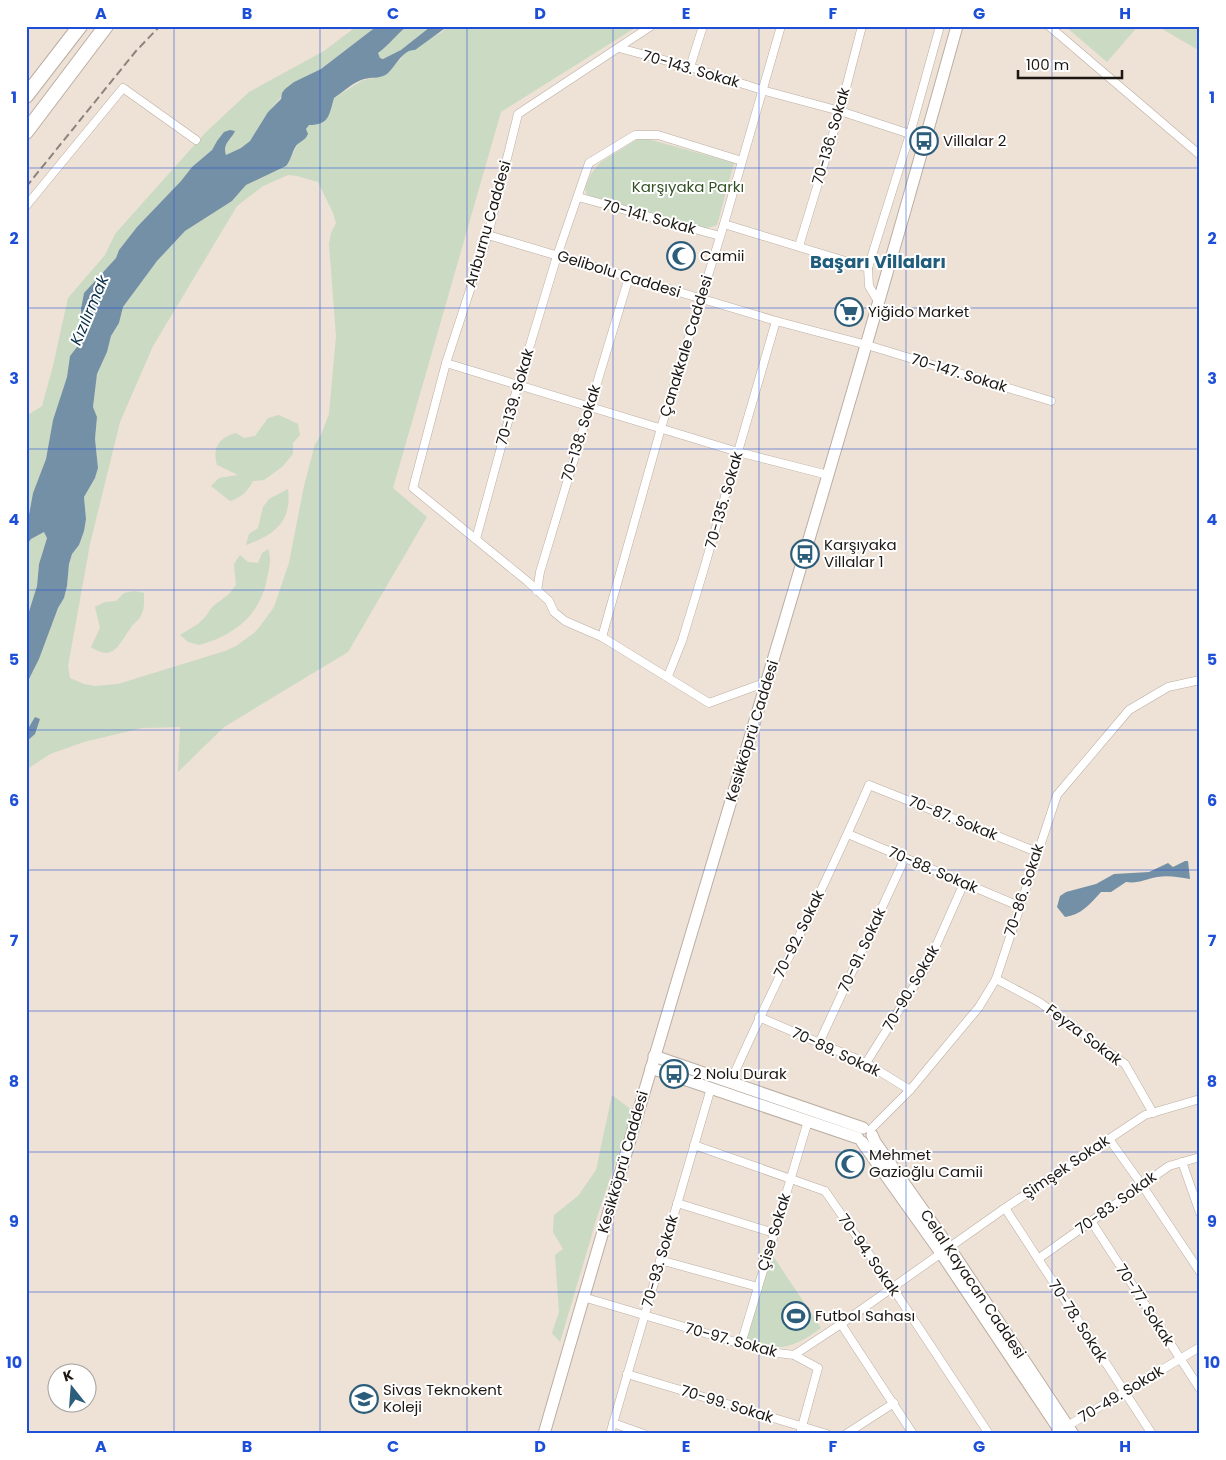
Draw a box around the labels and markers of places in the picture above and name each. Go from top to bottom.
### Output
bus stop icon: Villalar 2 [909,126,939,156]
place label: Villalar 2 [943,130,1006,151]
mosque icon: Camii [666,241,696,271]
place label: Camii [700,245,745,266]
supermarket icon: Yiğido Market [834,297,864,327]
place label: Yiğido Market [868,301,969,322]
place label: Karşıyaka Villalar 1 [824,534,897,572]
bus stop icon: Karşıyaka Villalar 1 [790,539,820,569]
bus stop icon: 2 Nolu Durak [659,1059,689,1089]
place label: 2 Nolu Durak [693,1063,787,1084]
place label: Mehmet Gazioğlu Camii [869,1144,983,1182]
mosque icon: Mehmet Gazioğlu Camii [835,1149,865,1179]
sports icon: Futbol Sahası [781,1301,811,1331]
place label: Futbol Sahası [815,1305,915,1326]
place label: Sivas Teknokent Koleji [383,1379,502,1417]
school or university icon: Sivas Teknokent Koleji [349,1384,379,1414]

